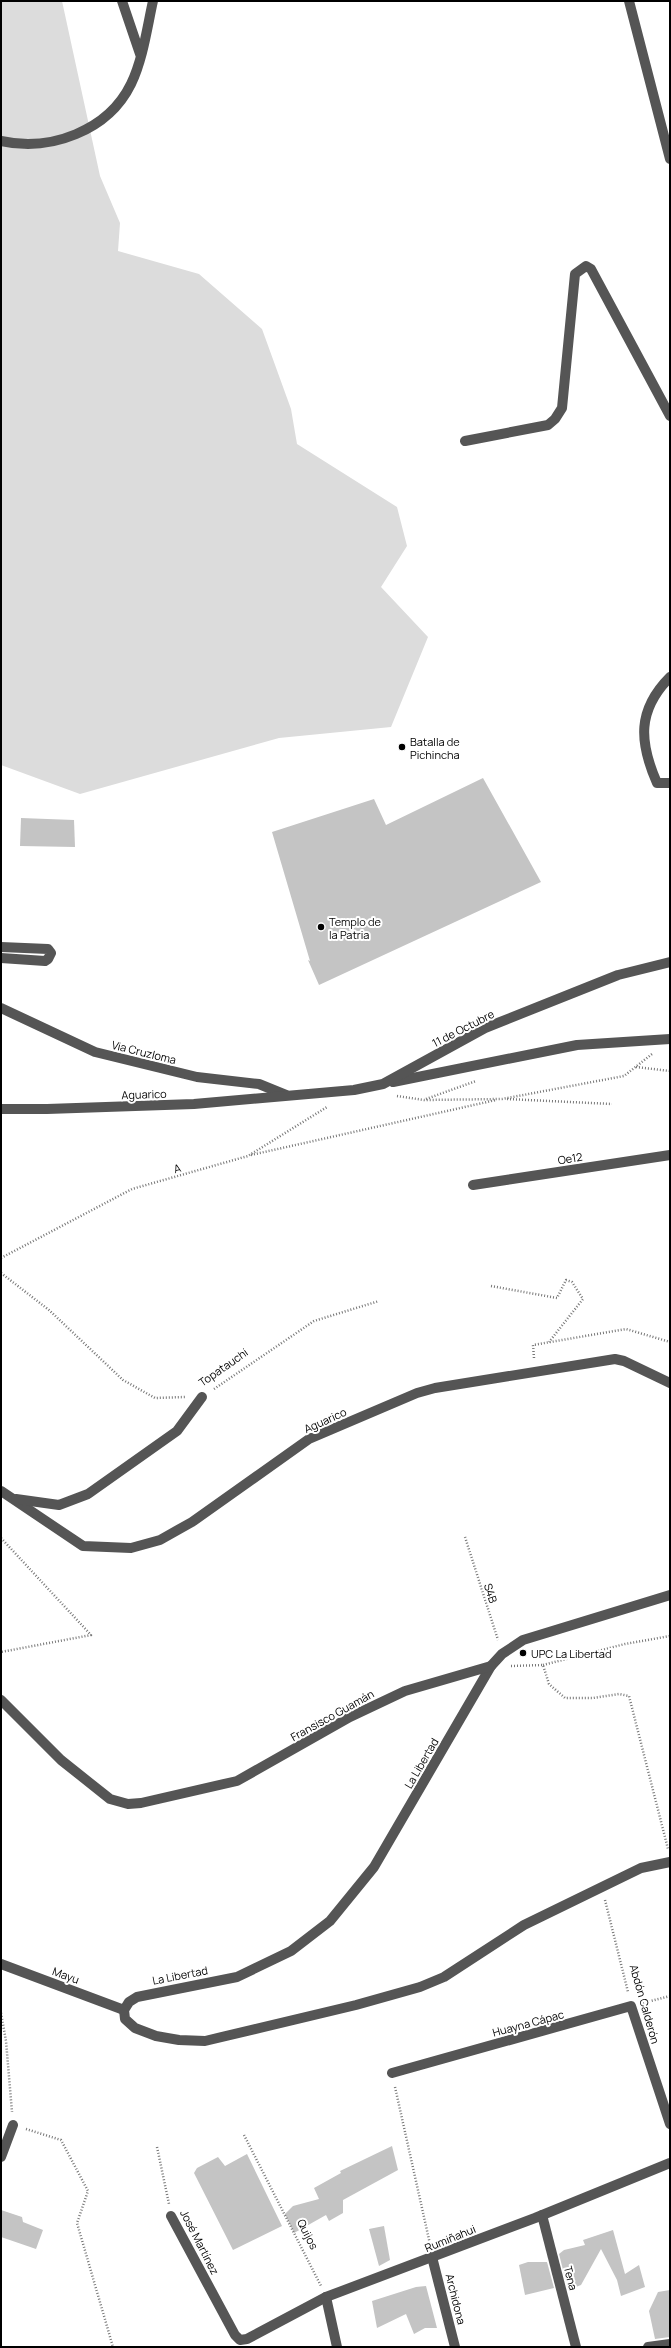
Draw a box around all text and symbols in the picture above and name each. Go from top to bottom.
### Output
place label: Batalla de Pichincha [410,734,460,762]
marker: Batalla de Pichincha [397,742,407,752]
place label: Templo de la Patria [329,914,382,942]
marker: Templo de la Patria [316,922,326,932]
street label: 11 de Octubre [429,1006,497,1050]
street label: Via Cruzloma [110,1037,178,1067]
street label: Aguarico [121,1086,167,1102]
street label: Oe12 [557,1149,583,1167]
street label: A [172,1160,182,1176]
street label: Topatauchi [195,1344,251,1390]
street label: Aguarico [301,1404,349,1436]
street label: S4B [481,1581,501,1605]
place label: UPC La Libertad [531,1646,612,1661]
marker: UPC La Libertad [518,1648,528,1658]
street label: Fransisco Guamán [288,1686,376,1744]
street label: La Libertad [400,1735,442,1791]
street label: La Libertad [151,1962,209,1988]
street label: Mayu [51,1963,81,1987]
street label: Abdón Calderón [627,1963,663,2045]
street label: Huayna Cápac [491,2006,565,2040]
street label: José Martínez [177,2207,223,2277]
street label: Quijos [294,2216,322,2252]
street label: Rumiñahui [422,2221,478,2255]
street label: Tena [561,2264,581,2292]
street label: Archidona [442,2272,470,2326]

